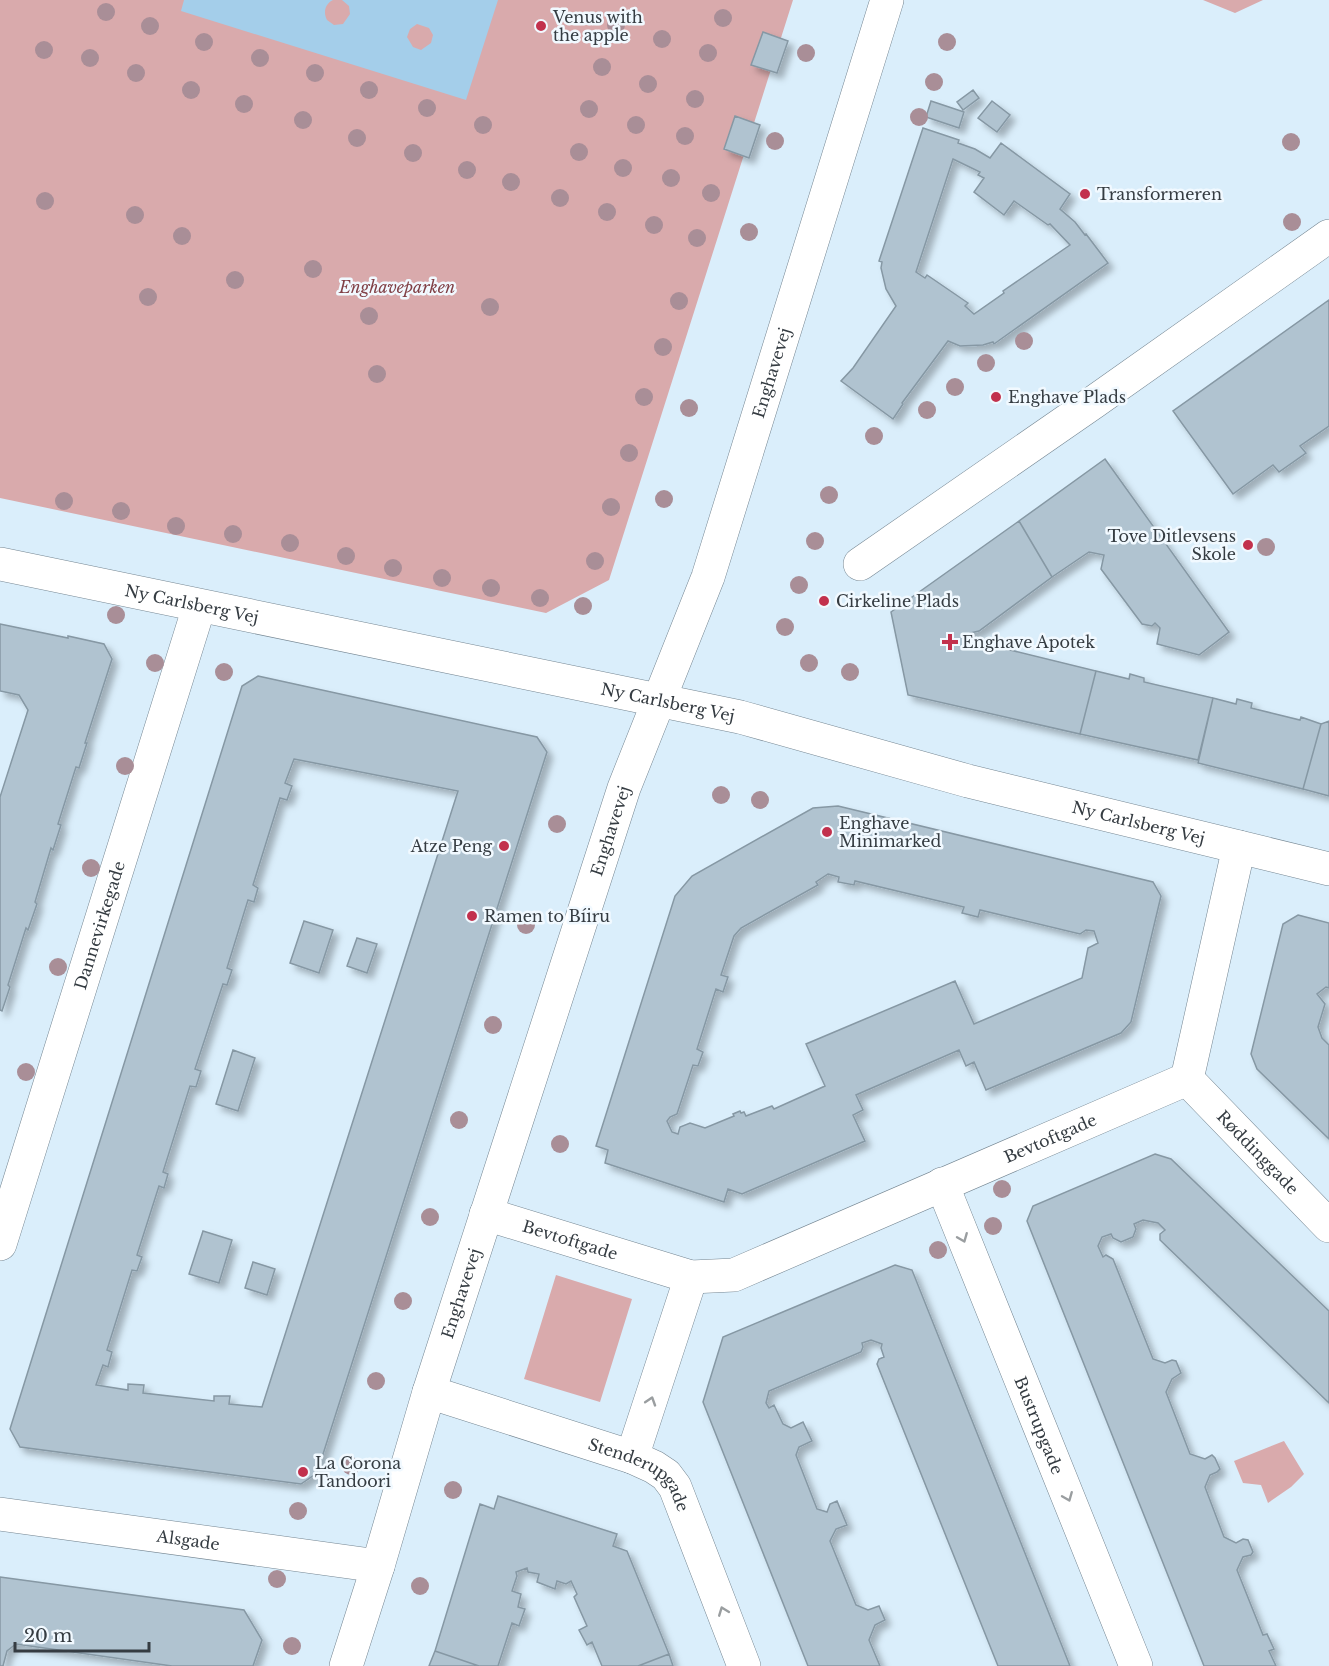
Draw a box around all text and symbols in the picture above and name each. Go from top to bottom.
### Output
place label: Venus with the apple [552,7,643,45]
marker: Venus with the apple [534,19,548,33]
place label: Transformeren [1097,184,1222,204]
marker: Transformeren [1078,187,1092,201]
park label: Enghaveparken [338,277,455,297]
street label: Enghavevej [748,325,795,420]
place label: Enghave Plads [1008,387,1126,407]
marker: Enghave Plads [989,390,1003,404]
place label: Tove Ditlevsens Skole [1108,526,1236,564]
marker: Tove Ditlevsens Skole [1241,538,1255,552]
street label: Ny Carlsberg Vej [123,580,261,627]
place label: Cirkeline Plads [836,591,959,611]
marker: Cirkeline Plads [817,594,831,608]
place label: Enghave Apotek [962,632,1095,652]
marker: Enghave Apotek [943,635,957,649]
street label: Ny Carlsberg Vej [599,679,737,726]
street label: Enghavevej [586,783,634,878]
street label: Ny Carlsberg Vej [1070,797,1207,848]
place label: Enghave Minimarked [839,813,941,851]
marker: Enghave Minimarked [820,825,834,839]
place label: Atze Peng [410,836,492,856]
marker: Atze Peng [497,839,511,853]
street label: Dannevirkegade [70,858,129,992]
place label: Ramen to Bíiru [484,906,610,926]
marker: Ramen to Bíiru [465,909,479,923]
street label: Røddinggade [1213,1106,1303,1199]
street label: Bevtoftgade [1001,1109,1099,1167]
street label: Bevtoftgade [520,1216,620,1264]
one-way arrow [956,1233,969,1243]
street label: Enghavevej [437,1246,485,1341]
street label: Bustrupgade [1010,1373,1068,1477]
one-way arrow [643,1396,656,1407]
street label: Stenderupgade [586,1434,693,1514]
place label: La Corona Tandoori [315,1453,401,1491]
marker: La Corona Tandoori [296,1465,310,1479]
one-way arrow [1061,1491,1073,1502]
street label: Alsgade [155,1526,221,1554]
one-way arrow [718,1607,730,1618]
scale bar [15,1615,148,1653]
text: 20 m [24,1625,72,1647]

